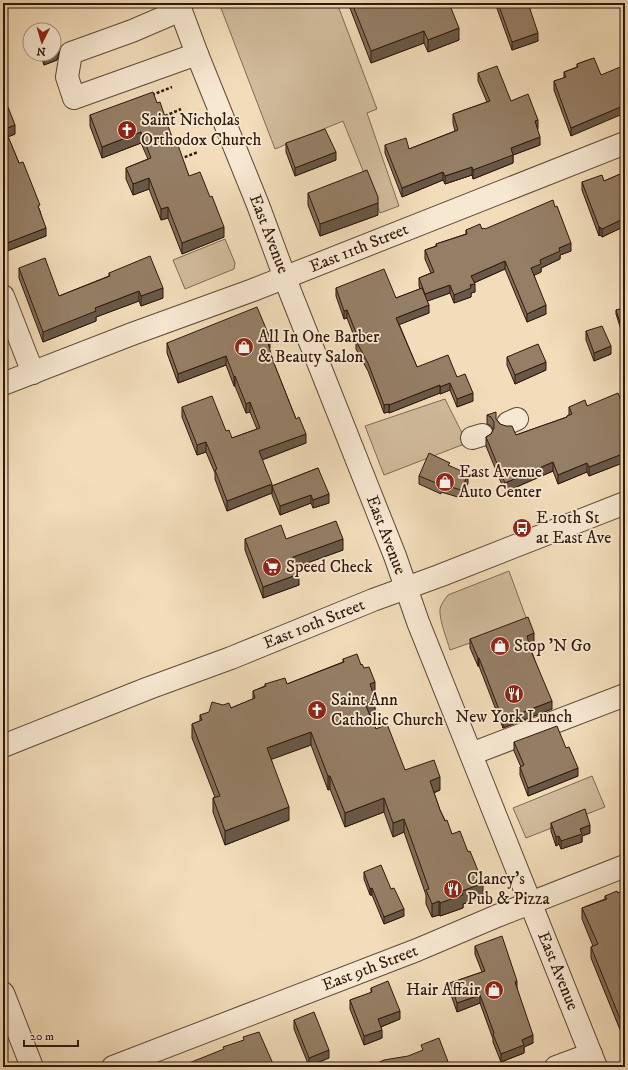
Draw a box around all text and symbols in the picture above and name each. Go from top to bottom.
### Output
north arrow [22,22,62,62]
text: N [36,44,46,58]
place label: Saint Nicholas Orthodox Church [141,109,262,151]
church icon: Saint Nicholas Orthodox Church [116,119,138,141]
street label: East Avenue [244,191,294,277]
street label: East 11th Street [306,218,412,278]
place label: All In One Barber & Beauty Salon [258,326,380,368]
shop icon: All In One Barber & Beauty Salon [233,336,255,358]
place label: East Avenue Auto Center [459,461,542,503]
shop icon: East Avenue Auto Center [434,471,456,493]
street label: East Avenue [361,492,411,578]
place label: E 10th St at East Ave [536,507,611,549]
bus stop icon: E 10th St at East Ave [511,517,533,539]
supermarket icon: Speed Check [261,556,283,578]
place label: Speed Check [286,556,373,578]
street label: East 10th Street [260,593,368,654]
shop icon: Stop 'N Go [489,635,511,657]
place label: Stop 'N Go [514,635,591,657]
restaurant icon: New York Lunch [503,683,525,705]
place label: Saint Ann Catholic Church [331,689,443,731]
church icon: Saint Ann Catholic Church [306,699,328,721]
place label: New York Lunch [456,706,572,728]
place label: Clancy's Pub & Pizza [467,868,550,910]
restaurant icon: Clancy's Pub & Pizza [442,878,464,900]
street label: East Avenue [532,928,584,1014]
street label: East 9th Street [319,939,421,996]
place label: Hair Affair [406,979,481,1001]
shop icon: Hair Affair [483,979,505,1001]
scale bar [24,1022,78,1048]
text: 20 m [30,1029,54,1044]

